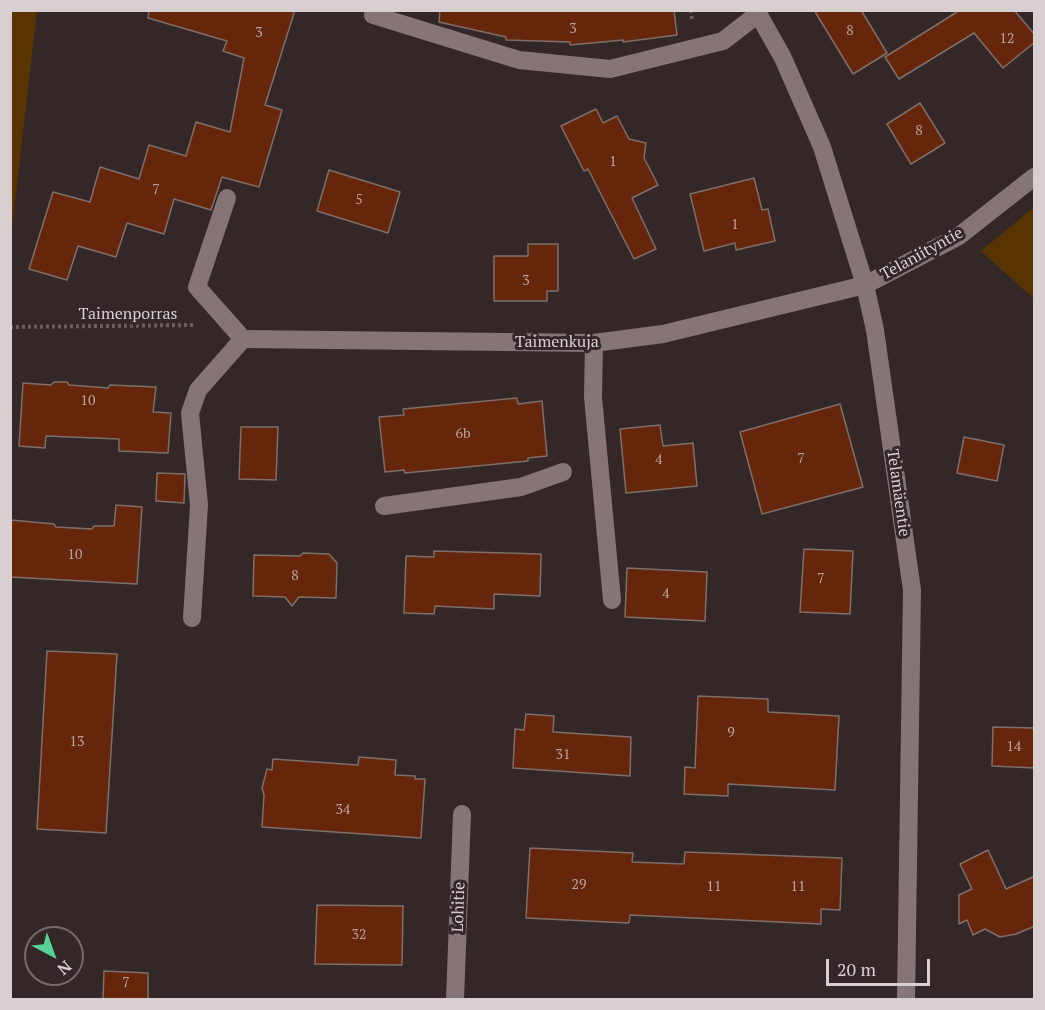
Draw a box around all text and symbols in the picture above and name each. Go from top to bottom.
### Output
house number: 3 [569,21,577,37]
house number: 8 [846,23,854,39]
house number: 3 [255,25,263,41]
house number: 12 [1000,31,1014,47]
house number: 8 [915,123,923,139]
house number: 1 [609,154,617,170]
house number: 7 [152,182,160,198]
house number: 5 [355,192,363,208]
house number: 1 [731,217,739,233]
street label: Telaniityntie [877,223,967,285]
house number: 3 [522,273,530,289]
street label: Taimenporras [79,304,177,324]
street label: Taimenkuja [515,332,599,352]
house number: 10 [81,393,95,409]
house number: 6b [455,426,471,442]
street label: Telamäentie [882,448,914,538]
house number: 7 [797,451,805,467]
house number: 4 [655,452,663,468]
house number: 10 [68,547,82,563]
house number: 8 [291,568,299,584]
house number: 7 [817,571,825,587]
house number: 4 [662,586,670,602]
house number: 9 [727,725,735,741]
house number: 13 [70,734,84,750]
house number: 14 [1007,739,1021,755]
house number: 31 [556,747,570,763]
house number: 34 [336,802,350,818]
house number: 29 [572,877,586,893]
house number: 11 [707,879,721,895]
house number: 11 [791,879,805,895]
street label: Lohitie [449,881,469,933]
north arrow [24,926,84,986]
house number: 32 [352,927,366,943]
scale bar [829,947,932,985]
text: N [53,956,76,980]
text: 20 m [837,957,876,981]
house number: 7 [122,975,130,991]

